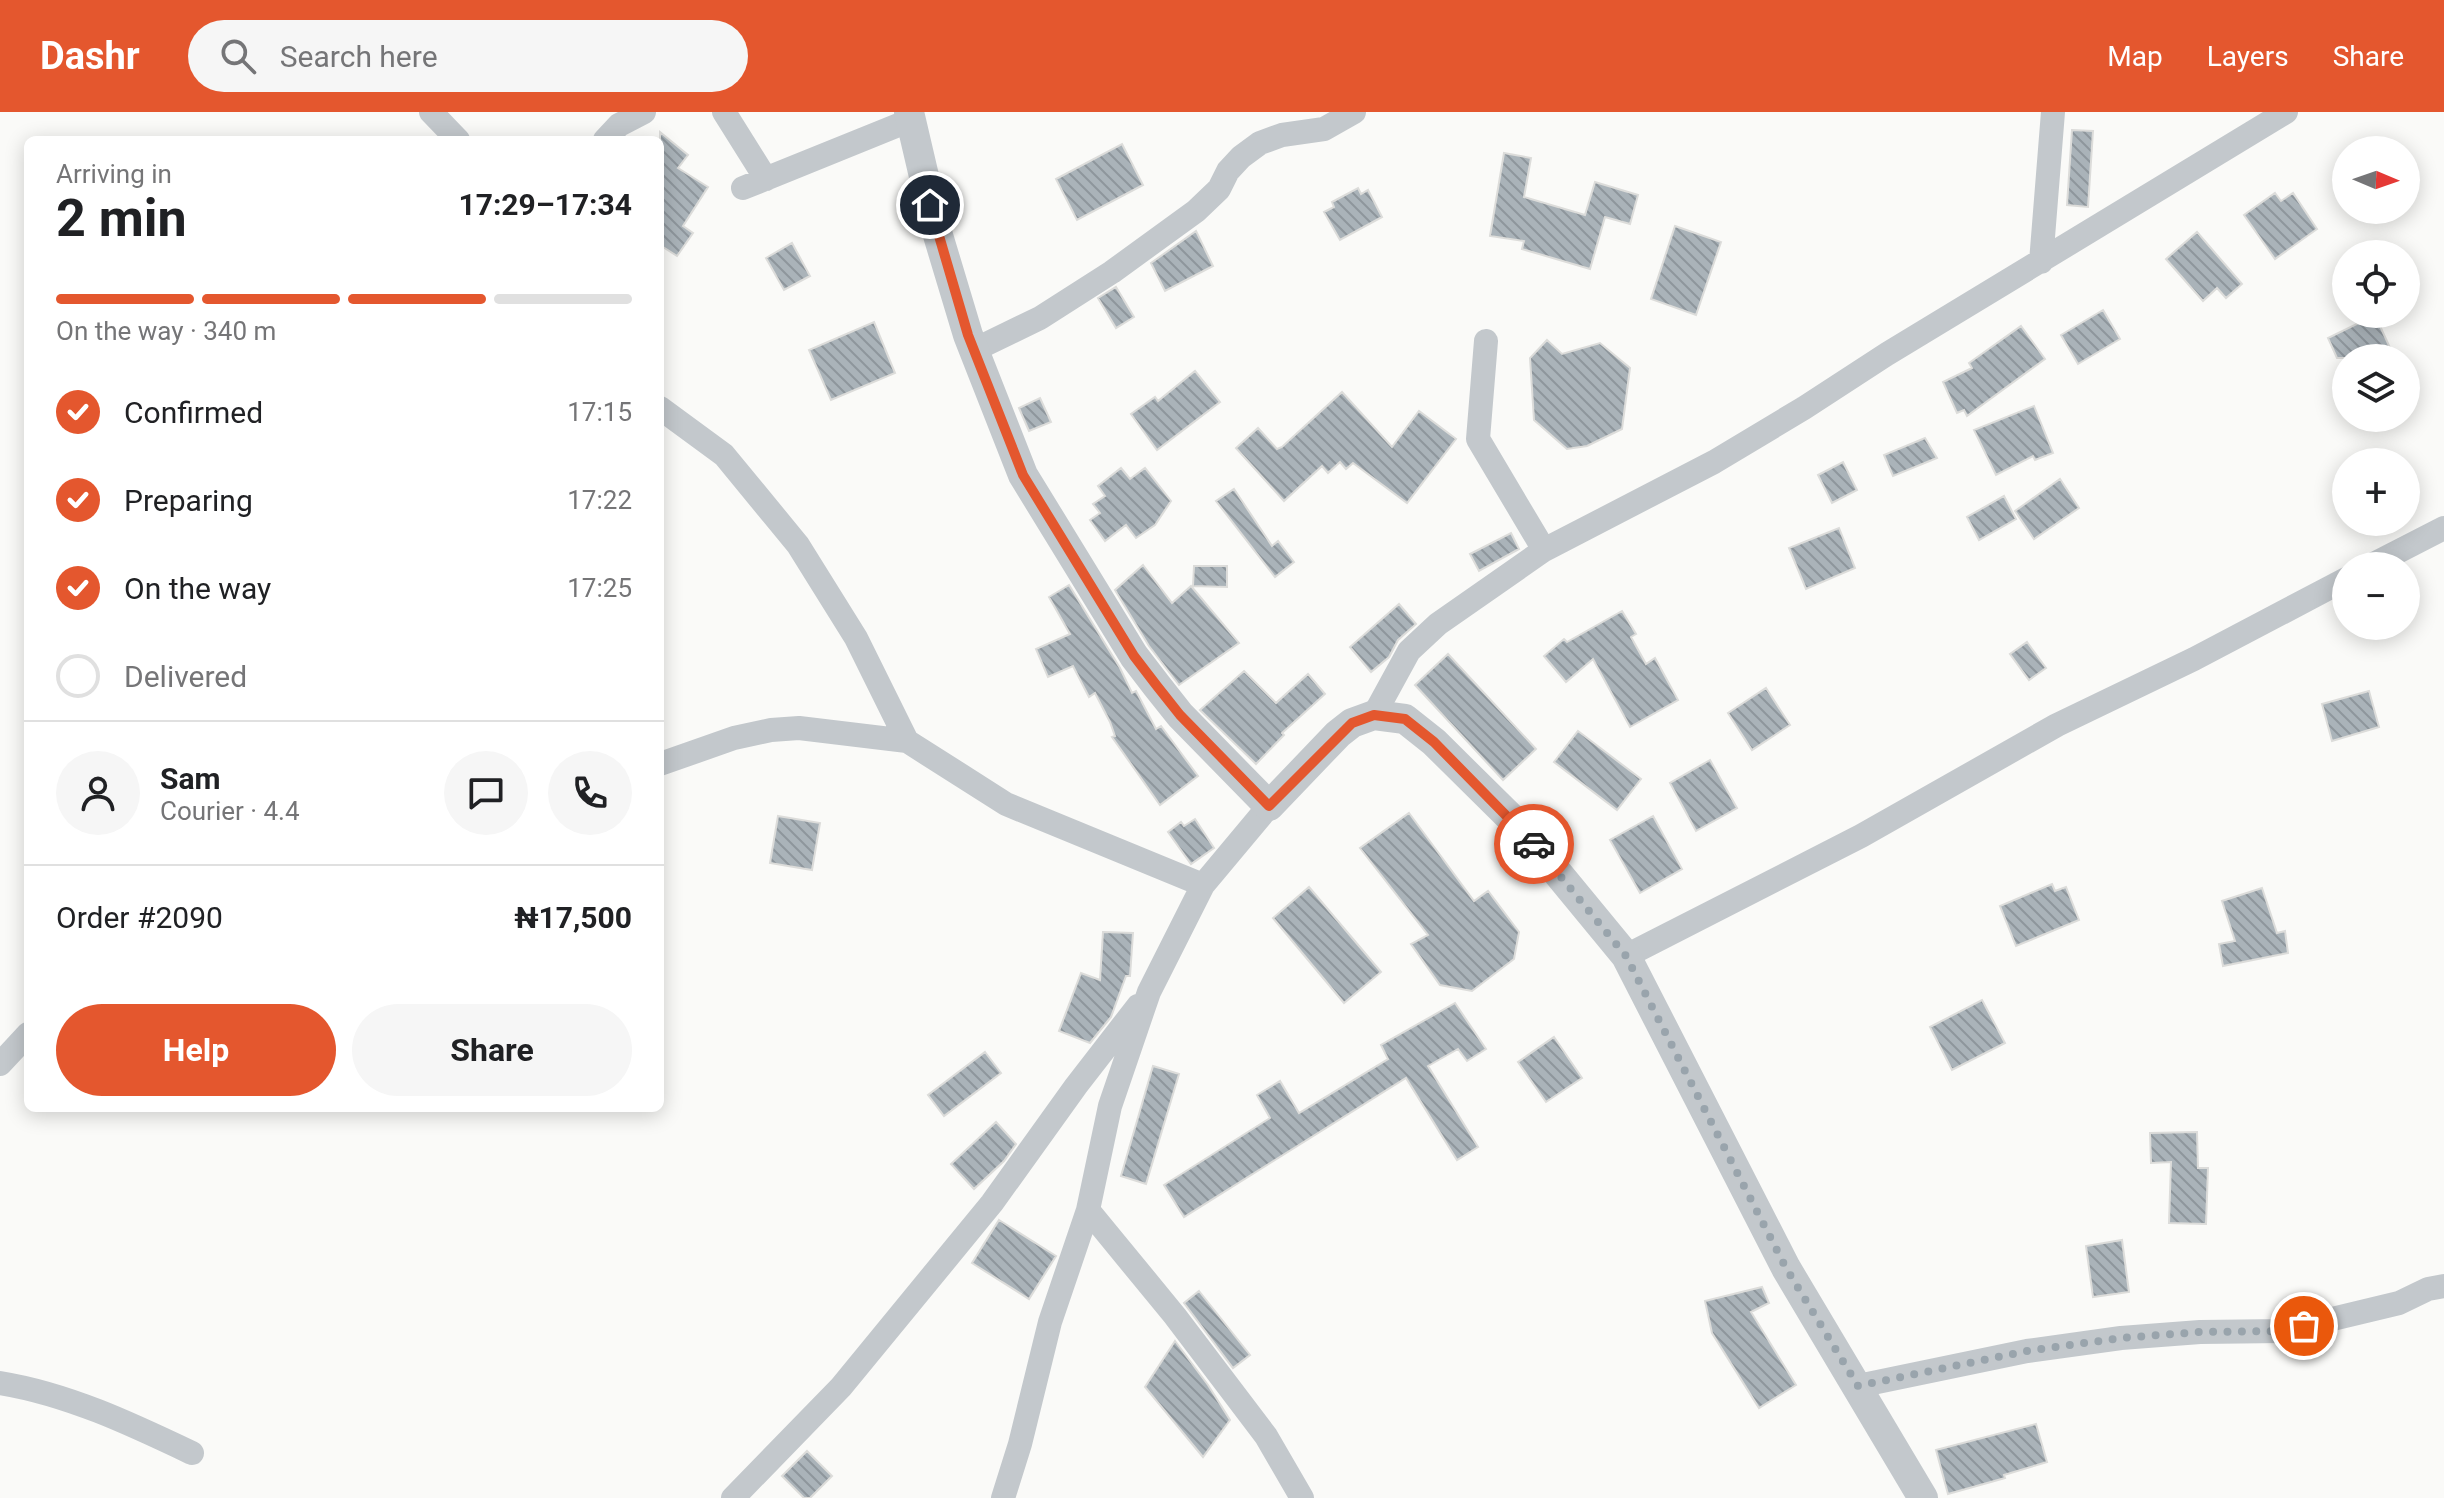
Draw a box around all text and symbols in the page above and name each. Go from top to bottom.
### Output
search box [188,20,748,92]
text: Dashr [40,34,140,78]
icon: search [216,34,260,78]
text: Search here [280,39,438,74]
text: Map [2107,40,2163,73]
text: Layers [2207,40,2289,73]
text: Share [2333,40,2404,73]
north arrow [2332,136,2420,224]
map controls [2332,136,2420,640]
text: Arriving in [56,159,172,189]
pin [896,171,964,239]
icon: home [908,183,952,227]
text: 17:29–17:34 [458,187,632,222]
text: 2 min [56,188,187,249]
button: locate [2332,240,2420,328]
text: On the way · 340 m [56,316,276,346]
button: layers [2332,344,2420,432]
icon: check [56,390,100,434]
text: Confirmed [124,395,263,430]
text: 17:15 [567,397,632,427]
button: + [2332,448,2420,536]
icon: check [56,478,100,522]
text: Preparing [124,483,253,518]
text: 17:22 [567,485,632,515]
button: − [2332,552,2420,640]
icon: check [56,566,100,610]
text: On the way [124,571,271,606]
text: 17:25 [567,573,632,603]
text: Delivered [124,659,247,694]
button: person [56,751,140,835]
button: chat [444,751,528,835]
button: phone [548,751,632,835]
text: Sam [160,761,221,796]
text: Courier · 4.4 [160,796,300,826]
courier [1494,804,1574,884]
icon: car [1512,822,1556,866]
text: Order #2090 [56,900,223,935]
text: ₦17,500 [514,900,632,935]
button: Help [56,1004,336,1096]
button: Share [352,1004,632,1096]
pin [2270,1292,2338,1360]
icon: bag [2282,1304,2326,1348]

